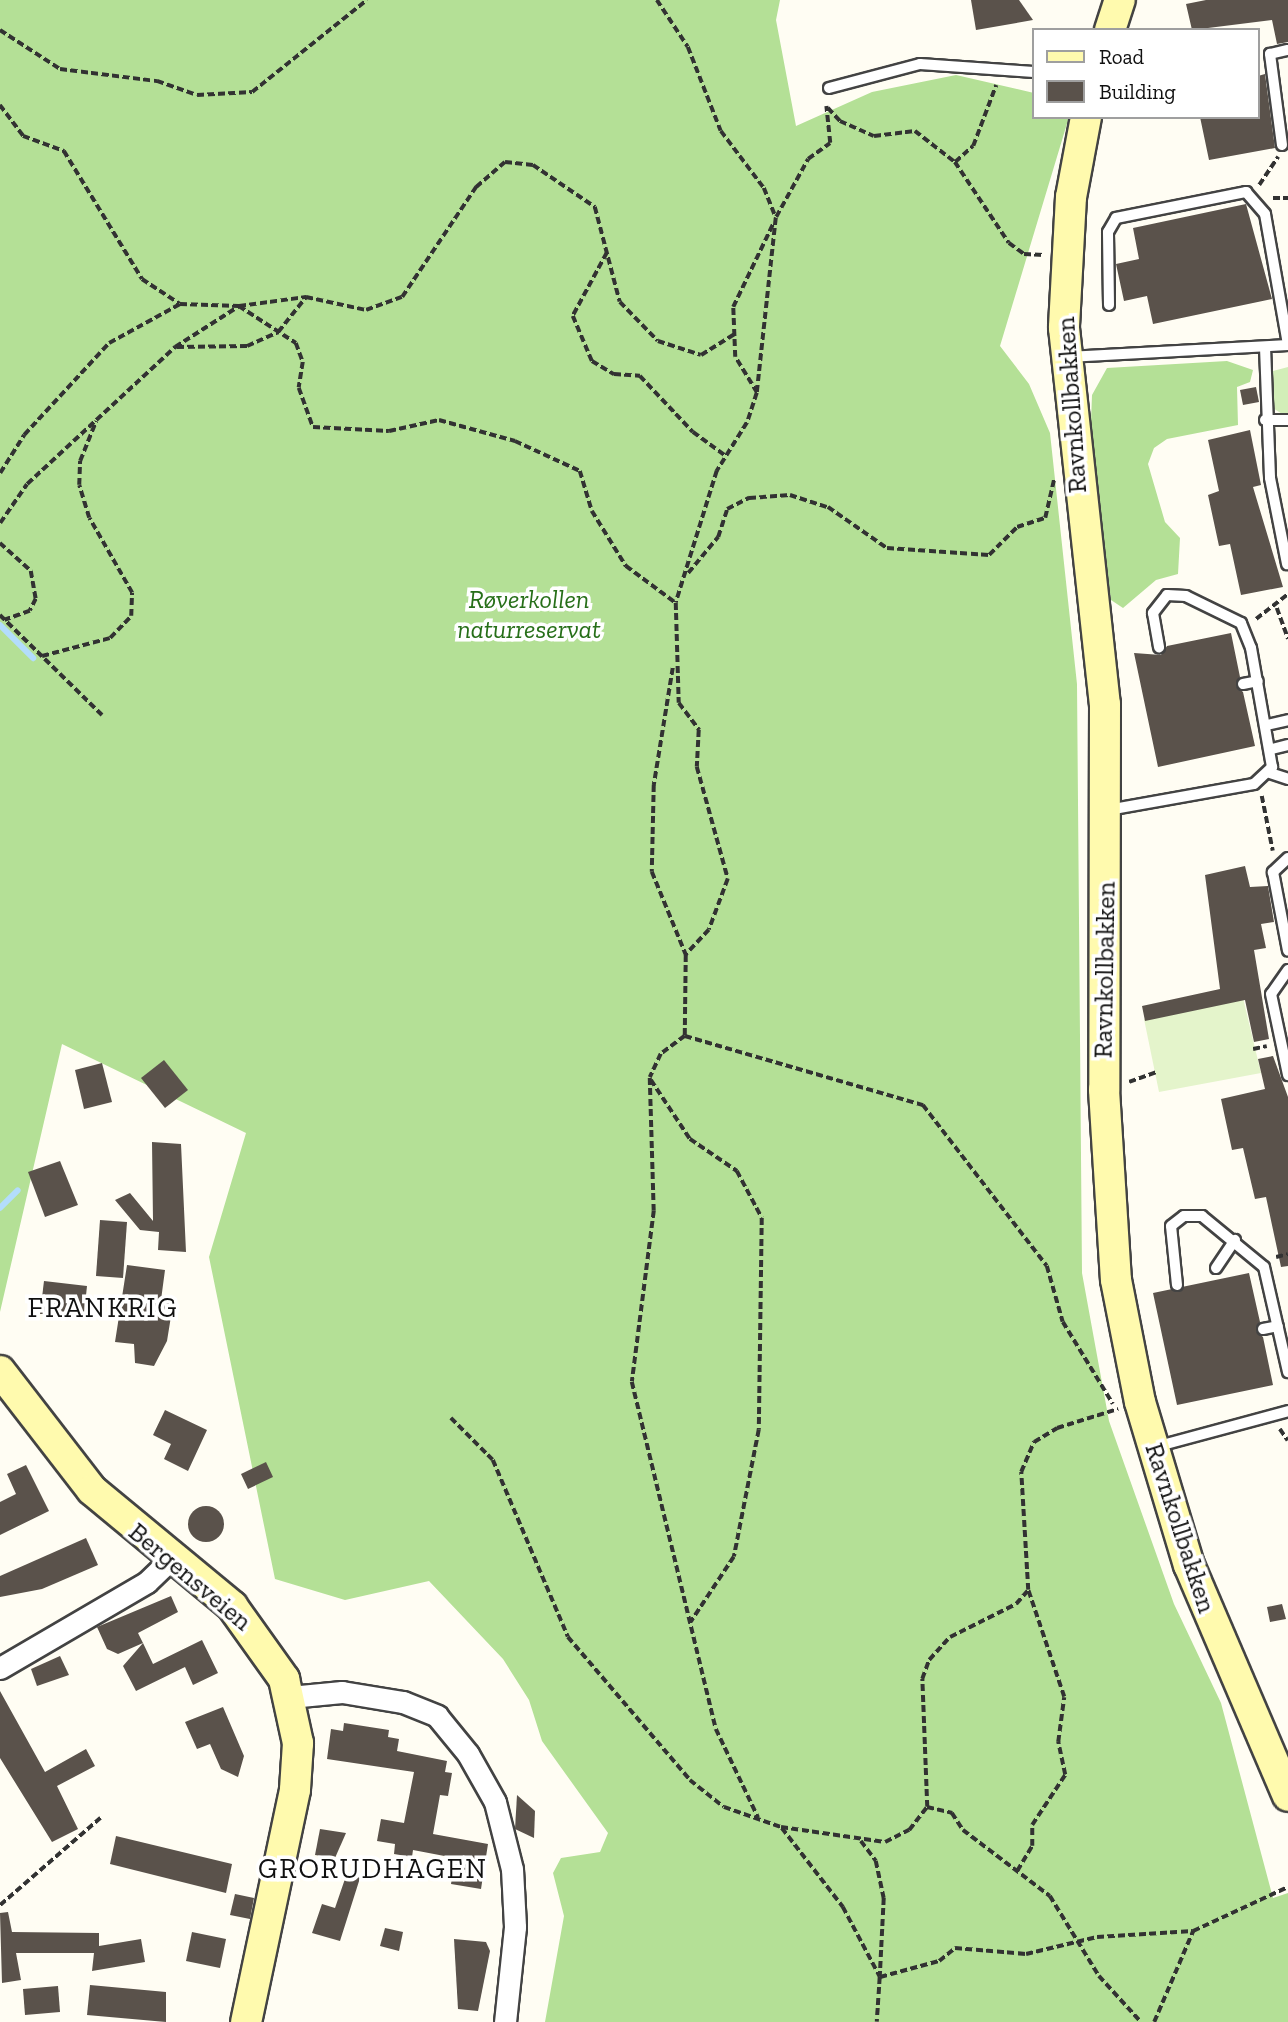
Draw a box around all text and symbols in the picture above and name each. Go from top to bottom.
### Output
legend [1032,28,1260,119]
text: Road [1099,44,1144,69]
text: Building [1099,79,1176,104]
street label: Ravnkollbakken [1050,316,1094,494]
park label: Røverkollen naturreservat [457,584,601,646]
street label: Ravnkollbakken [1088,881,1122,1059]
district label: FRANKRIG [29,1291,177,1325]
street label: Ravnkollbakken [1138,1439,1222,1617]
street label: Bergensveien [122,1517,258,1637]
district label: GRORUDHAGEN [259,1852,487,1886]

